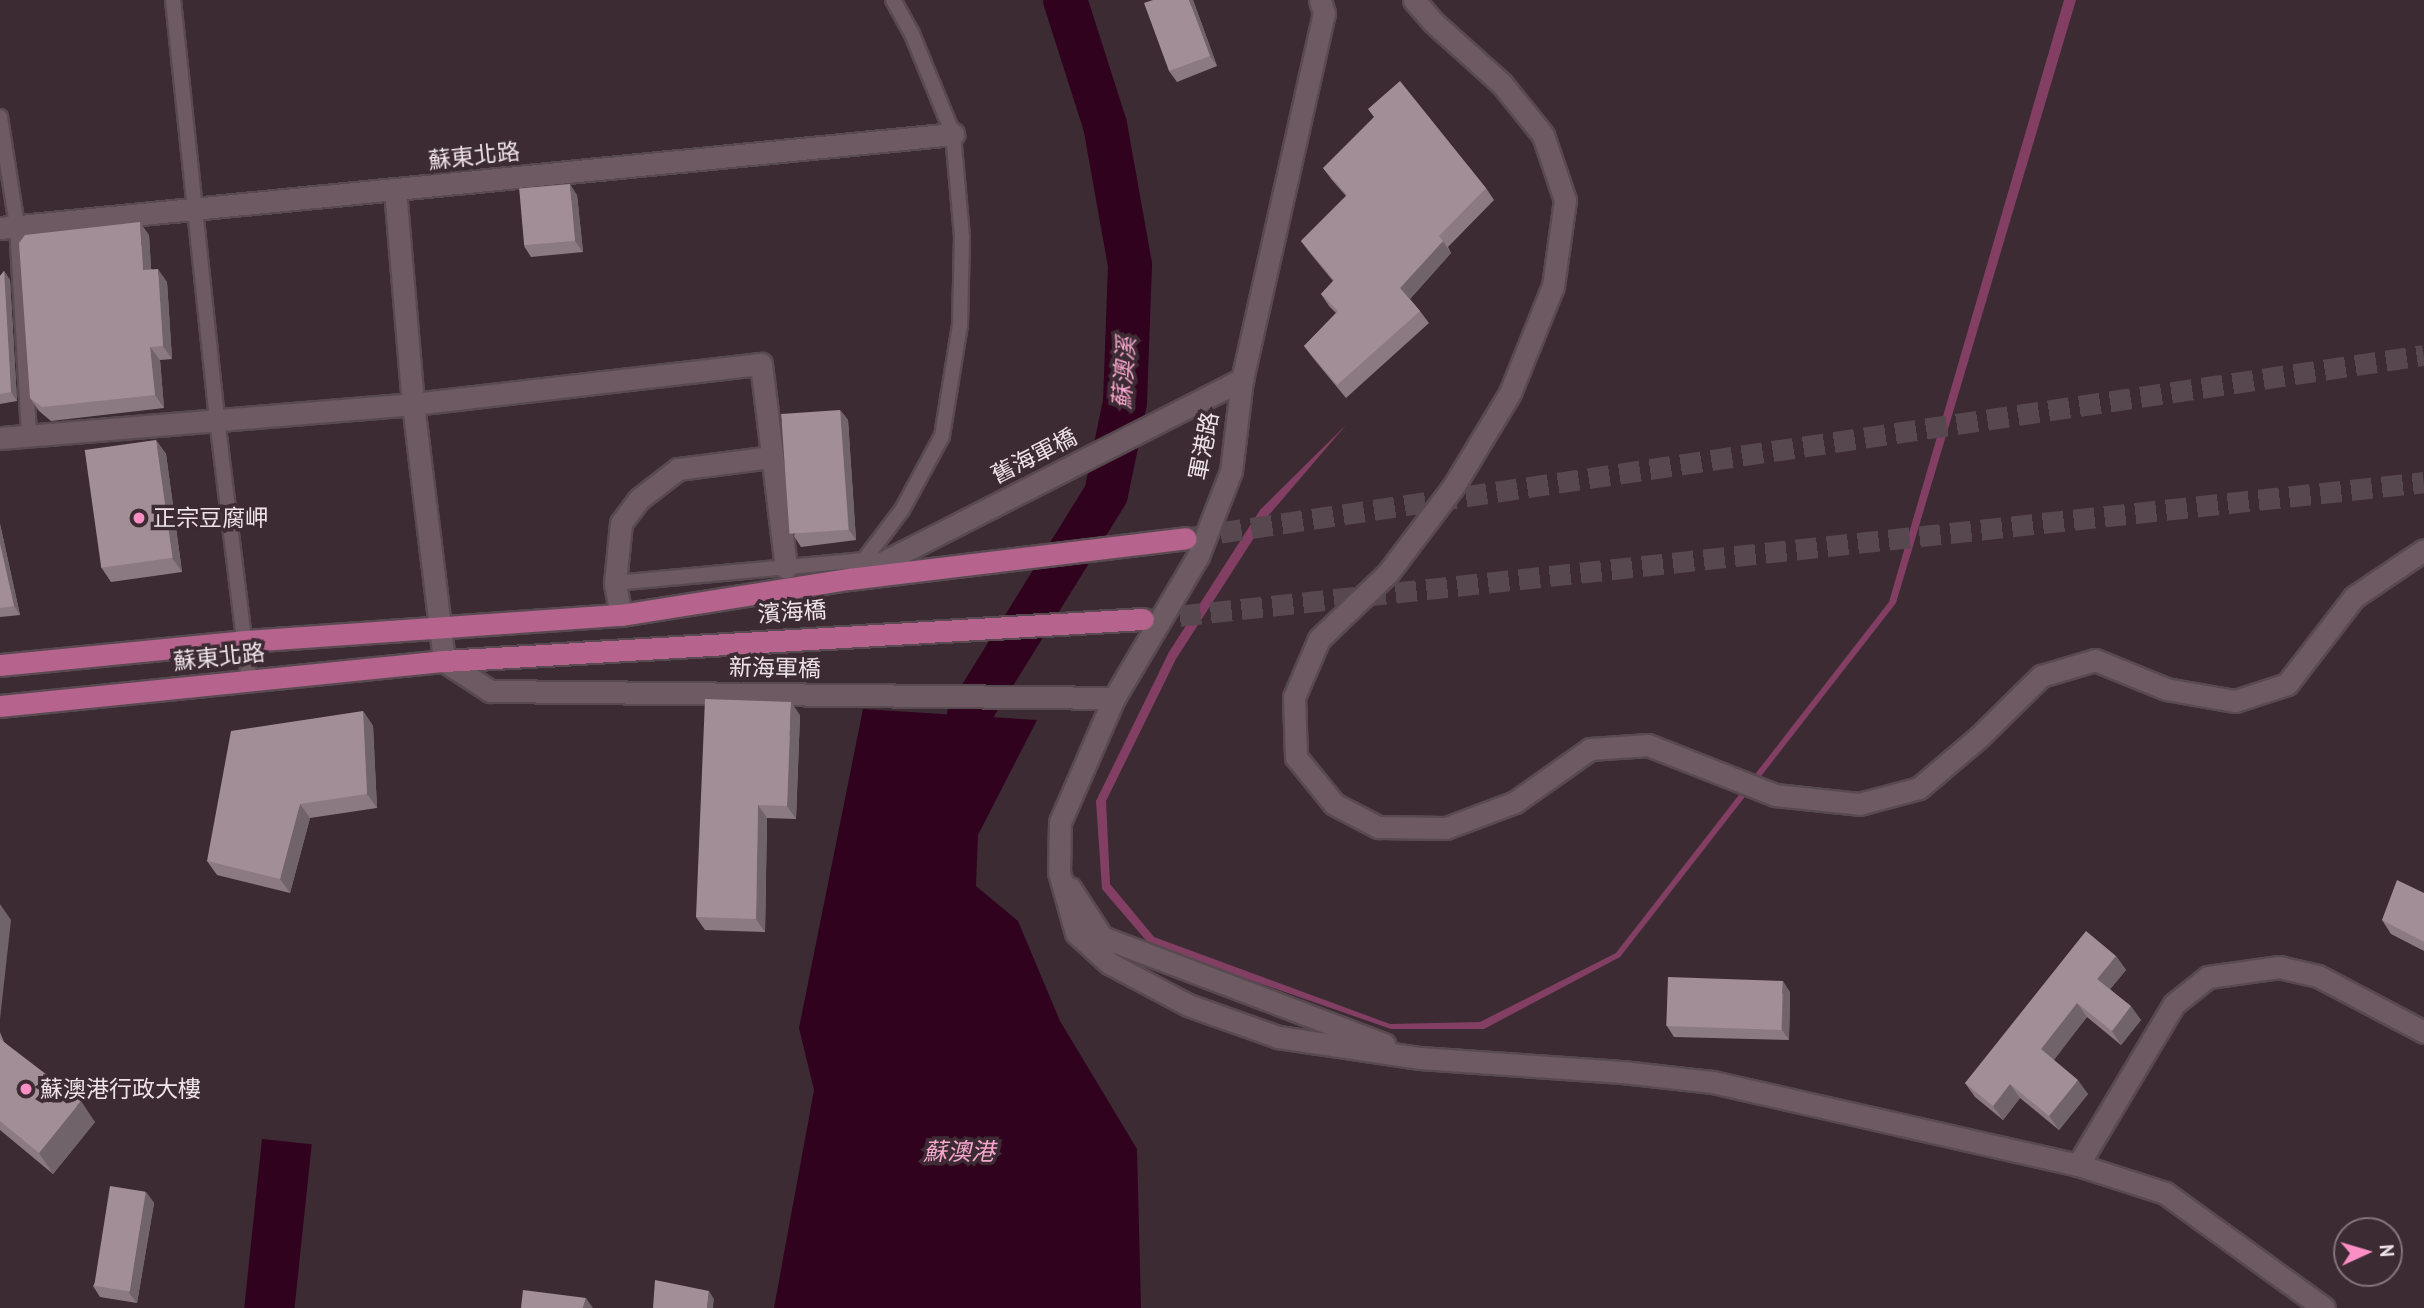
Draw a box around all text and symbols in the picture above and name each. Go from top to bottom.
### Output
street label: 蘇東北路 [427,137,521,175]
water label: 蘇澳溪 [1107,336,1141,410]
street label: 軍港路 [1184,410,1224,482]
street label: 舊海軍橋 [987,423,1081,489]
place label: 正宗豆腐岬 [153,504,268,532]
marker: 正宗豆腐岬 [131,510,147,526]
street label: 濱海橋 [757,596,827,628]
street label: 蘇東北路 [172,638,266,676]
street label: 新海軍橋 [729,653,821,683]
place label: 蘇澳港行政大樓 [40,1075,201,1103]
marker: 蘇澳港行政大樓 [18,1081,34,1097]
water label: 蘇澳港 [923,1138,995,1166]
north arrow [2333,1217,2403,1287]
text: N [2375,1244,2399,1258]

